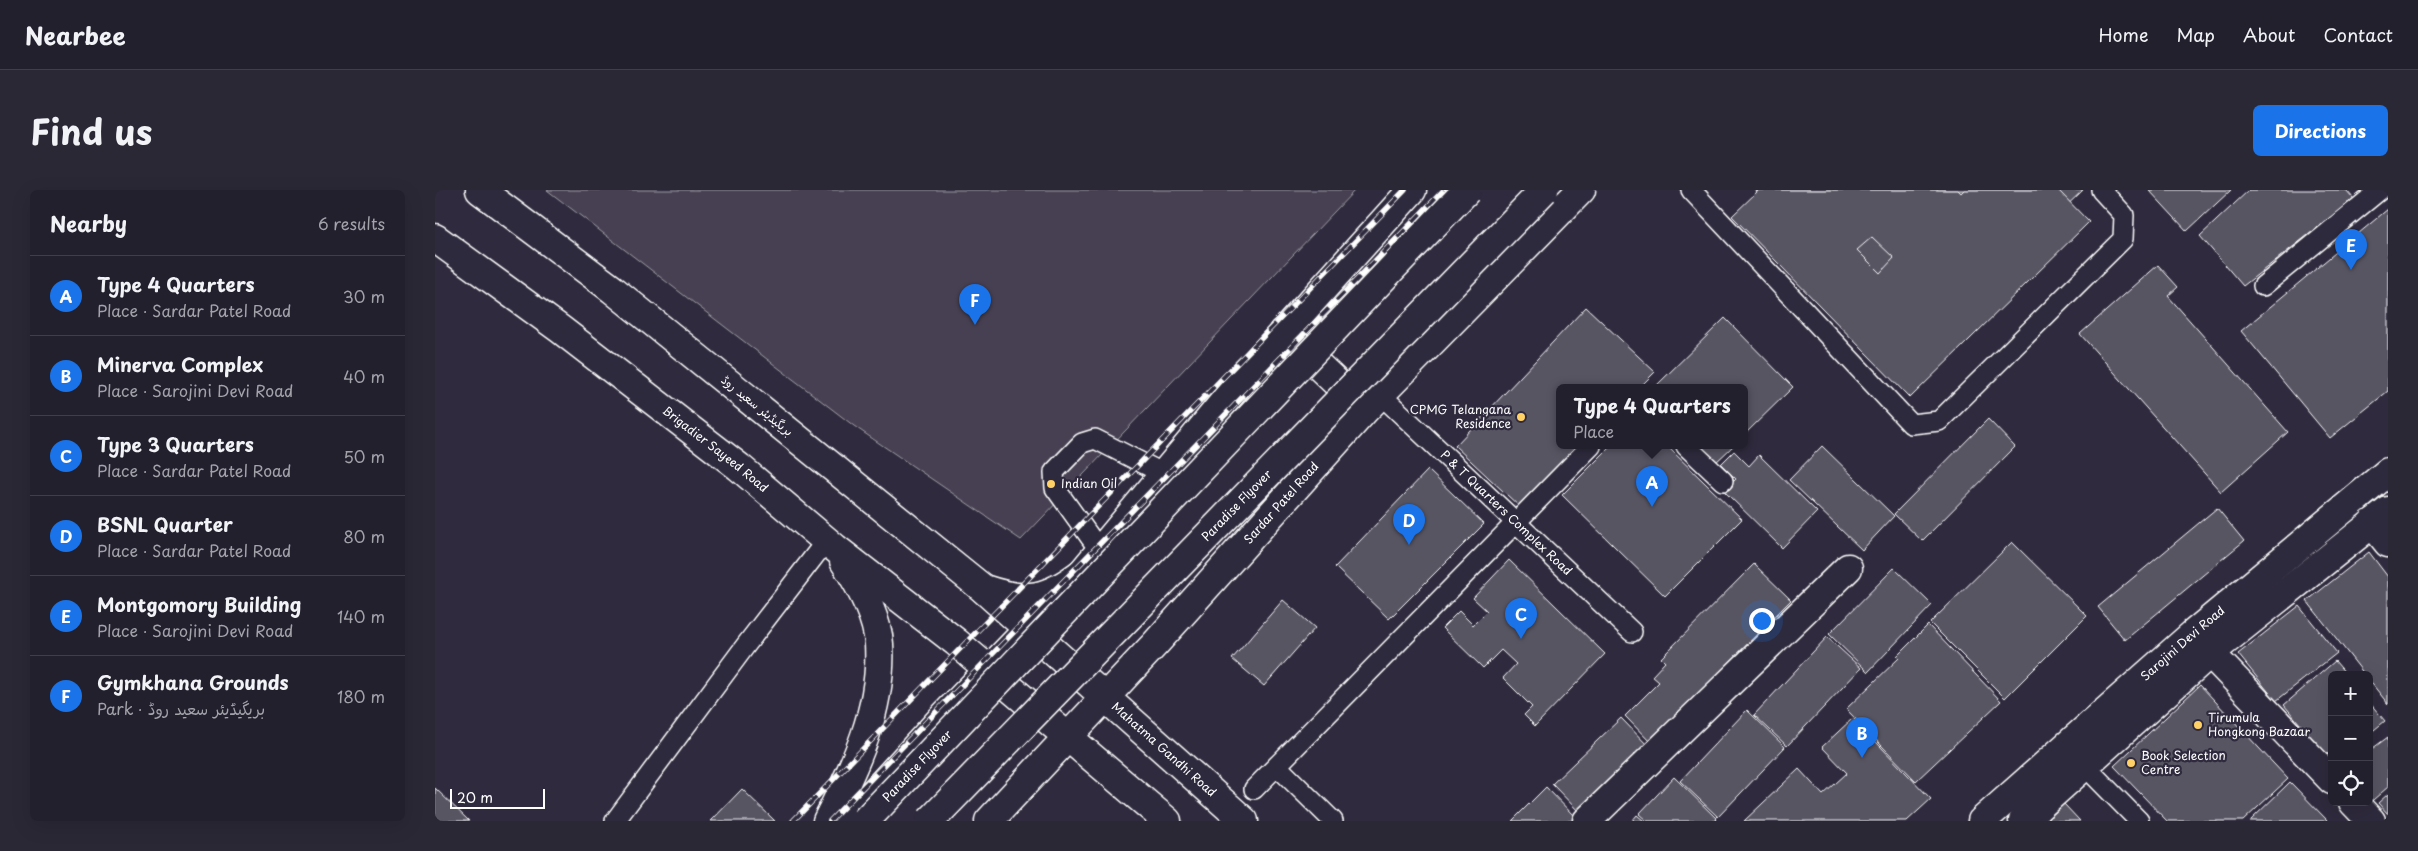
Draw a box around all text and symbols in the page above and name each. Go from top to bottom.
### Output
text: Nearbee [25,17,126,53]
text: Home [2098,21,2148,48]
text: Map [2176,21,2215,48]
text: About [2243,21,2295,48]
text: Contact [2323,21,2393,48]
text: Find us [30,104,152,157]
button: Directions [2253,105,2388,156]
text: Nearby [50,207,127,239]
text: 6 results [318,211,385,235]
pin: E [2335,229,2367,270]
text: Type 4 Quarters [97,270,255,298]
text: A [60,284,72,308]
text: 30 m [343,284,385,308]
pin: F [959,284,991,325]
text: Place · Sardar Patel Road [97,298,291,322]
text: Minerva Complex [97,350,263,378]
text: B [61,364,71,388]
text: 40 m [343,364,385,388]
street label: بریگیڈیئر سعید روڈ [718,371,797,440]
text: Place · Sarojini Devi Road [97,378,293,402]
popup [1556,384,1748,449]
text: Type 4 Quarters [1573,391,1731,419]
place label: CPMG Telangana Residence [1410,400,1511,432]
street label: Brigadier Sayeed Road [659,401,773,496]
marker: CPMG Telangana Residence [1515,411,1527,423]
text: Place [1573,419,1614,443]
text: Type 3 Quarters [97,430,254,458]
text: C [60,444,72,468]
text: 50 m [344,444,385,468]
street label: P & T Quarters Complex Road [1437,446,1577,579]
text: Place · Sardar Patel Road [97,458,291,482]
street label: Sardar Patel Road [1239,458,1322,547]
street label: Paradise Flyover [1197,465,1276,545]
pin: A [1636,466,1668,507]
place label: Indian Oil [1061,474,1117,492]
marker: Indian Oil [1045,478,1057,490]
pin: D [1393,504,1425,545]
text: BSNL Quarter [97,510,233,538]
text: D [60,524,72,548]
text: 80 m [343,524,385,548]
text: Place · Sardar Patel Road [97,538,291,562]
text: Montgomory Building [97,590,301,618]
pin: C [1505,598,1537,639]
street label: Sarojini Devi Road [2136,601,2228,684]
text: E [61,604,71,628]
text: 140 m [337,604,385,628]
your location [1749,608,1775,634]
text: Place · Sarojini Devi Road [97,618,293,642]
text: Gymkhana Grounds [97,668,289,696]
map controls [2328,671,2373,806]
button: + [2328,671,2373,716]
text: F [61,684,71,708]
text: 180 m [337,684,385,708]
text: Park · بریگیڈیئر سعید روڈ [97,696,265,720]
street label: Mahatma Gandhi Road [1108,697,1221,800]
place label: Tirumula Hongkong Bazaar [2208,708,2311,740]
button: − [2328,716,2373,761]
pin: B [1846,717,1878,758]
marker: Tirumula Hongkong Bazaar [2192,719,2204,731]
street label: Paradise Flyover [878,725,956,805]
place label: Book Selection Centre [2141,746,2226,778]
marker: Book Selection Centre [2125,757,2137,769]
button: locate [2328,761,2373,806]
scale bar [450,786,545,809]
text: 20 m [457,787,493,808]

